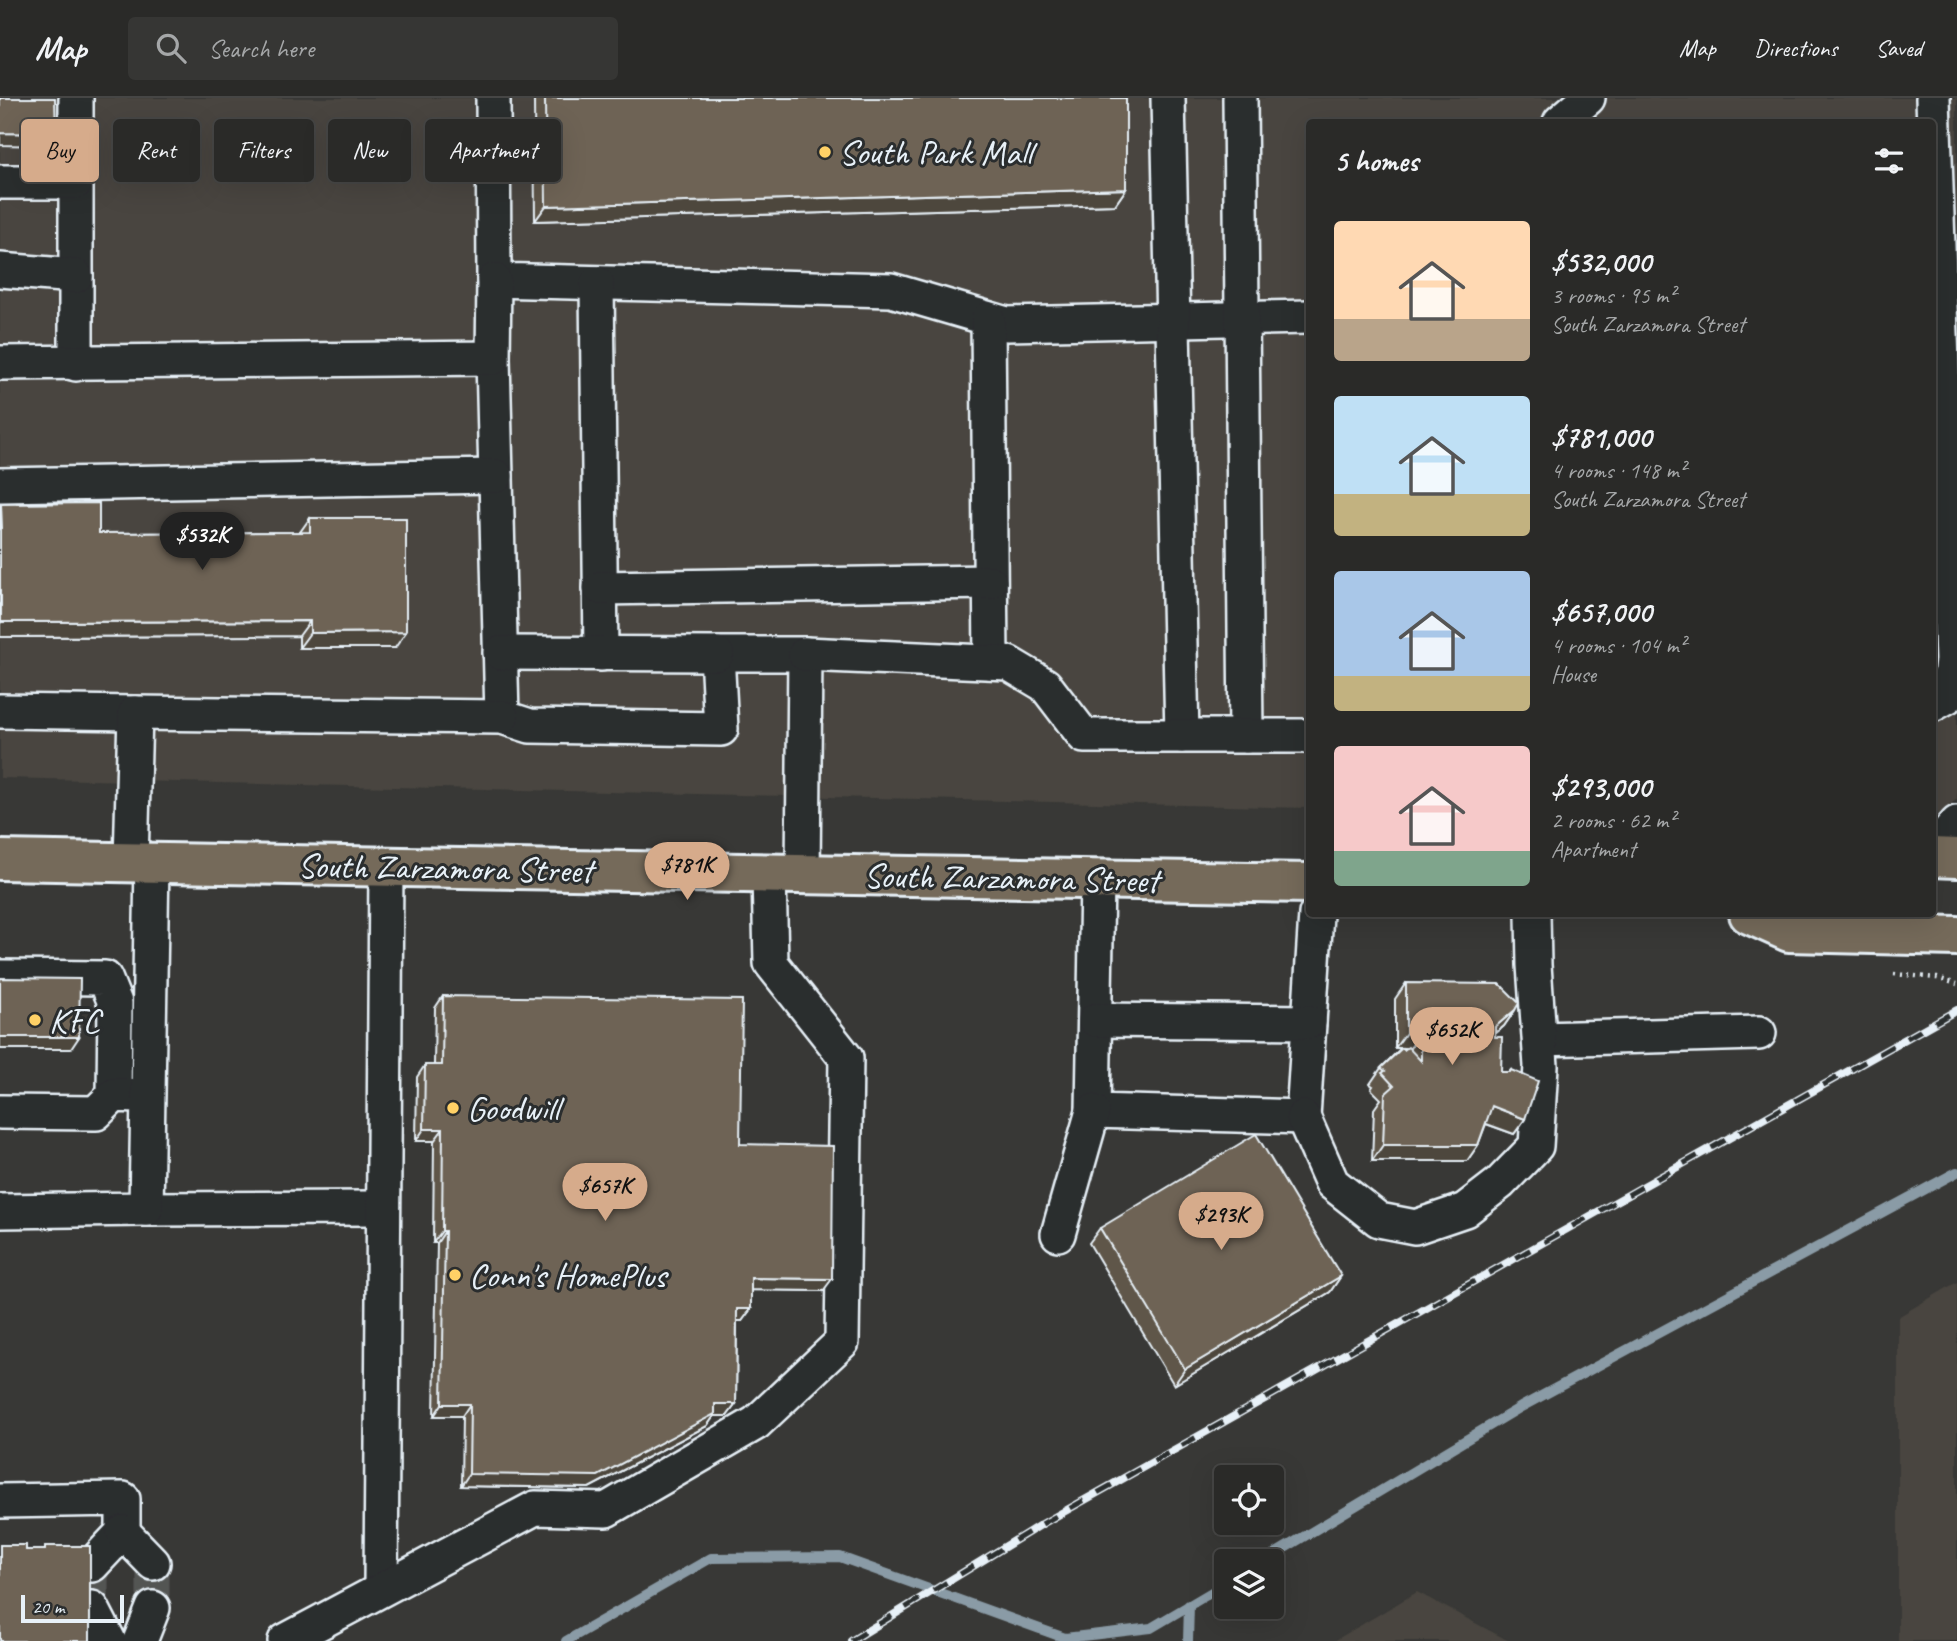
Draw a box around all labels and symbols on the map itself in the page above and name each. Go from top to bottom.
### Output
place label: South Park Mall [839,130,1038,175]
marker: South Park Mall [817,144,833,160]
pin: $532K [153,512,251,572]
pin: $781K [638,842,736,902]
street label: South Zarzamora Street [297,843,597,893]
street label: South Zarzamora Street [863,853,1163,903]
place label: KFC [49,998,104,1043]
pin: $652K [1403,1007,1501,1067]
marker: KFC [27,1012,43,1028]
place label: Goodwill [467,1086,565,1131]
marker: Goodwill [445,1100,461,1116]
pin: $657K [556,1164,654,1223]
pin: $293K [1172,1192,1270,1252]
place label: Conn's HomePlus [469,1253,669,1298]
marker: Conn's HomePlus [447,1267,463,1283]
scale bar [21,1592,124,1624]

